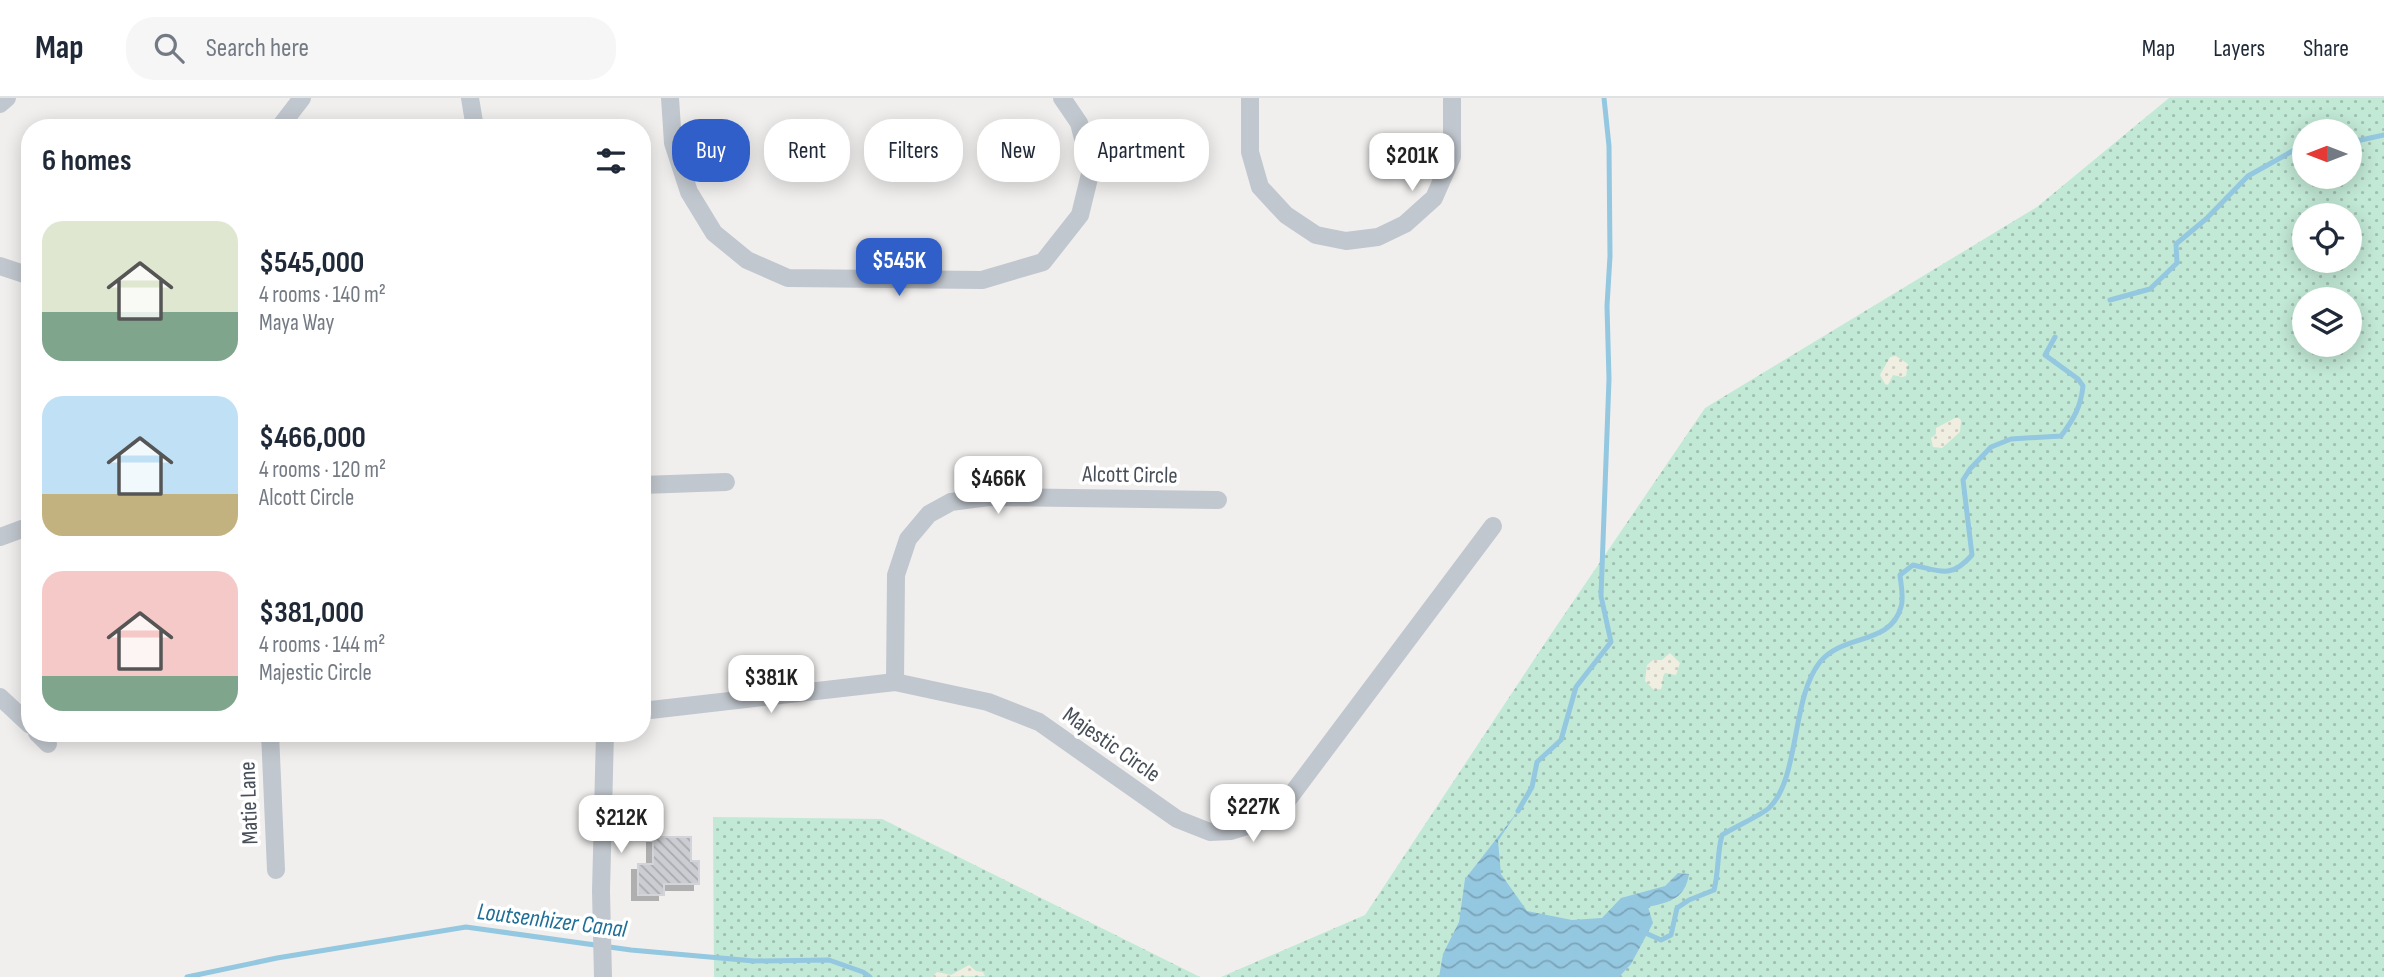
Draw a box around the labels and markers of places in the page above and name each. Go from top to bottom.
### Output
pin: $201K [1363,134,1461,193]
pin: $545K [850,238,948,298]
pin: $466K [949,456,1047,516]
pin: $381K [722,656,820,715]
pin: $227K [1204,784,1302,844]
pin: $212K [572,796,670,855]

